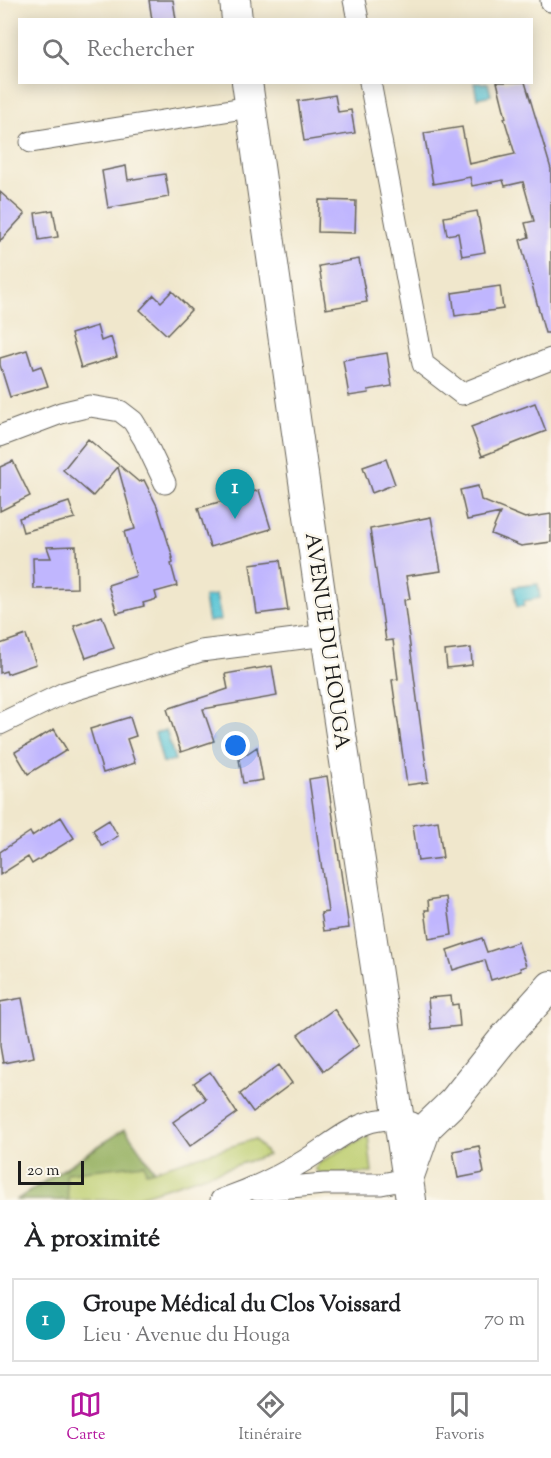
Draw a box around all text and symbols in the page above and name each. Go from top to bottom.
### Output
search box [18,18,533,84]
icon: search [39,35,72,68]
text: Rechercher [87,35,194,67]
pin: 1 [216,470,254,519]
street label: AVENUE DU HOUGA [296,531,356,752]
your location [221,731,250,760]
scale bar [18,1158,84,1186]
text: 20 m [27,1160,60,1183]
text: À proximité [24,1221,160,1258]
text: Groupe Médical du Clos Voissard [83,1290,401,1322]
text: 1 [42,1306,49,1335]
text: 70 m [484,1306,525,1335]
text: Lieu · Avenue du Houga [83,1322,290,1351]
tab: Carte [67,1388,105,1447]
tab: Itinéraire [239,1388,302,1447]
tab: Favoris [435,1388,484,1447]

